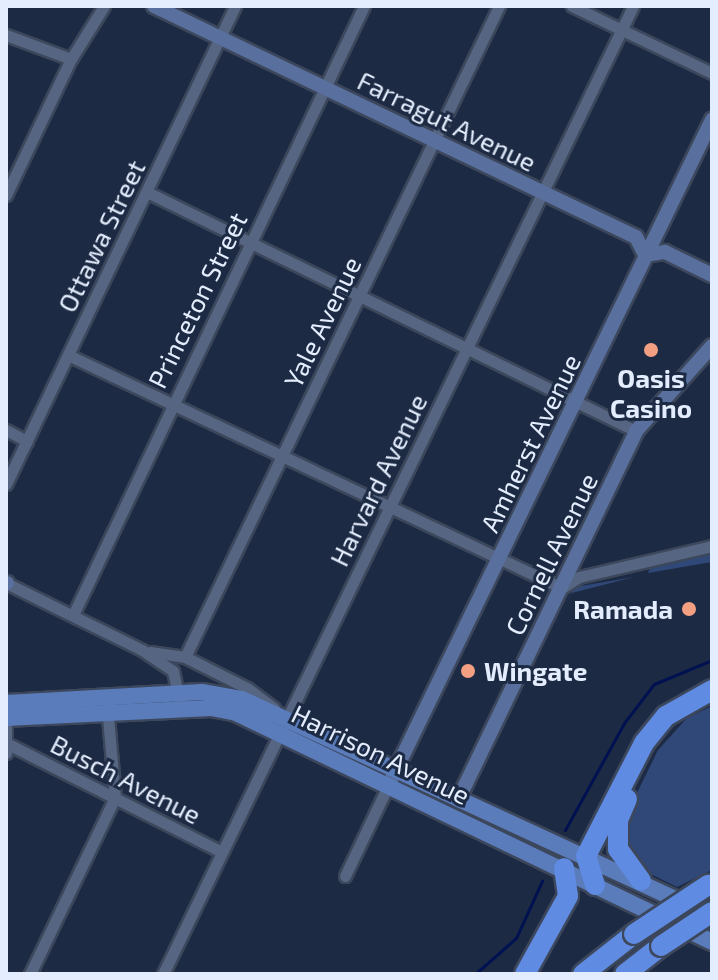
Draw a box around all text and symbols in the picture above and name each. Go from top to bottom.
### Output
street label: Farragut Avenue [353,64,541,178]
street label: Ottawa Street [51,155,151,317]
street label: Princeton Street [141,207,253,393]
street label: Yale Avenue [277,251,367,393]
marker: Oasis Casino [642,341,660,359]
street label: Amherst Avenue [473,349,587,537]
place label: Oasis Casino [610,362,692,424]
street label: Harvard Avenue [323,389,433,571]
street label: Cornell Avenue [498,467,604,641]
place label: Ramada [573,593,673,625]
marker: Ramada [680,600,698,618]
place label: Wingate [484,655,587,687]
marker: Wingate [459,662,477,680]
street label: Harrison Avenue [287,697,475,811]
street label: Busch Avenue [45,728,207,830]

